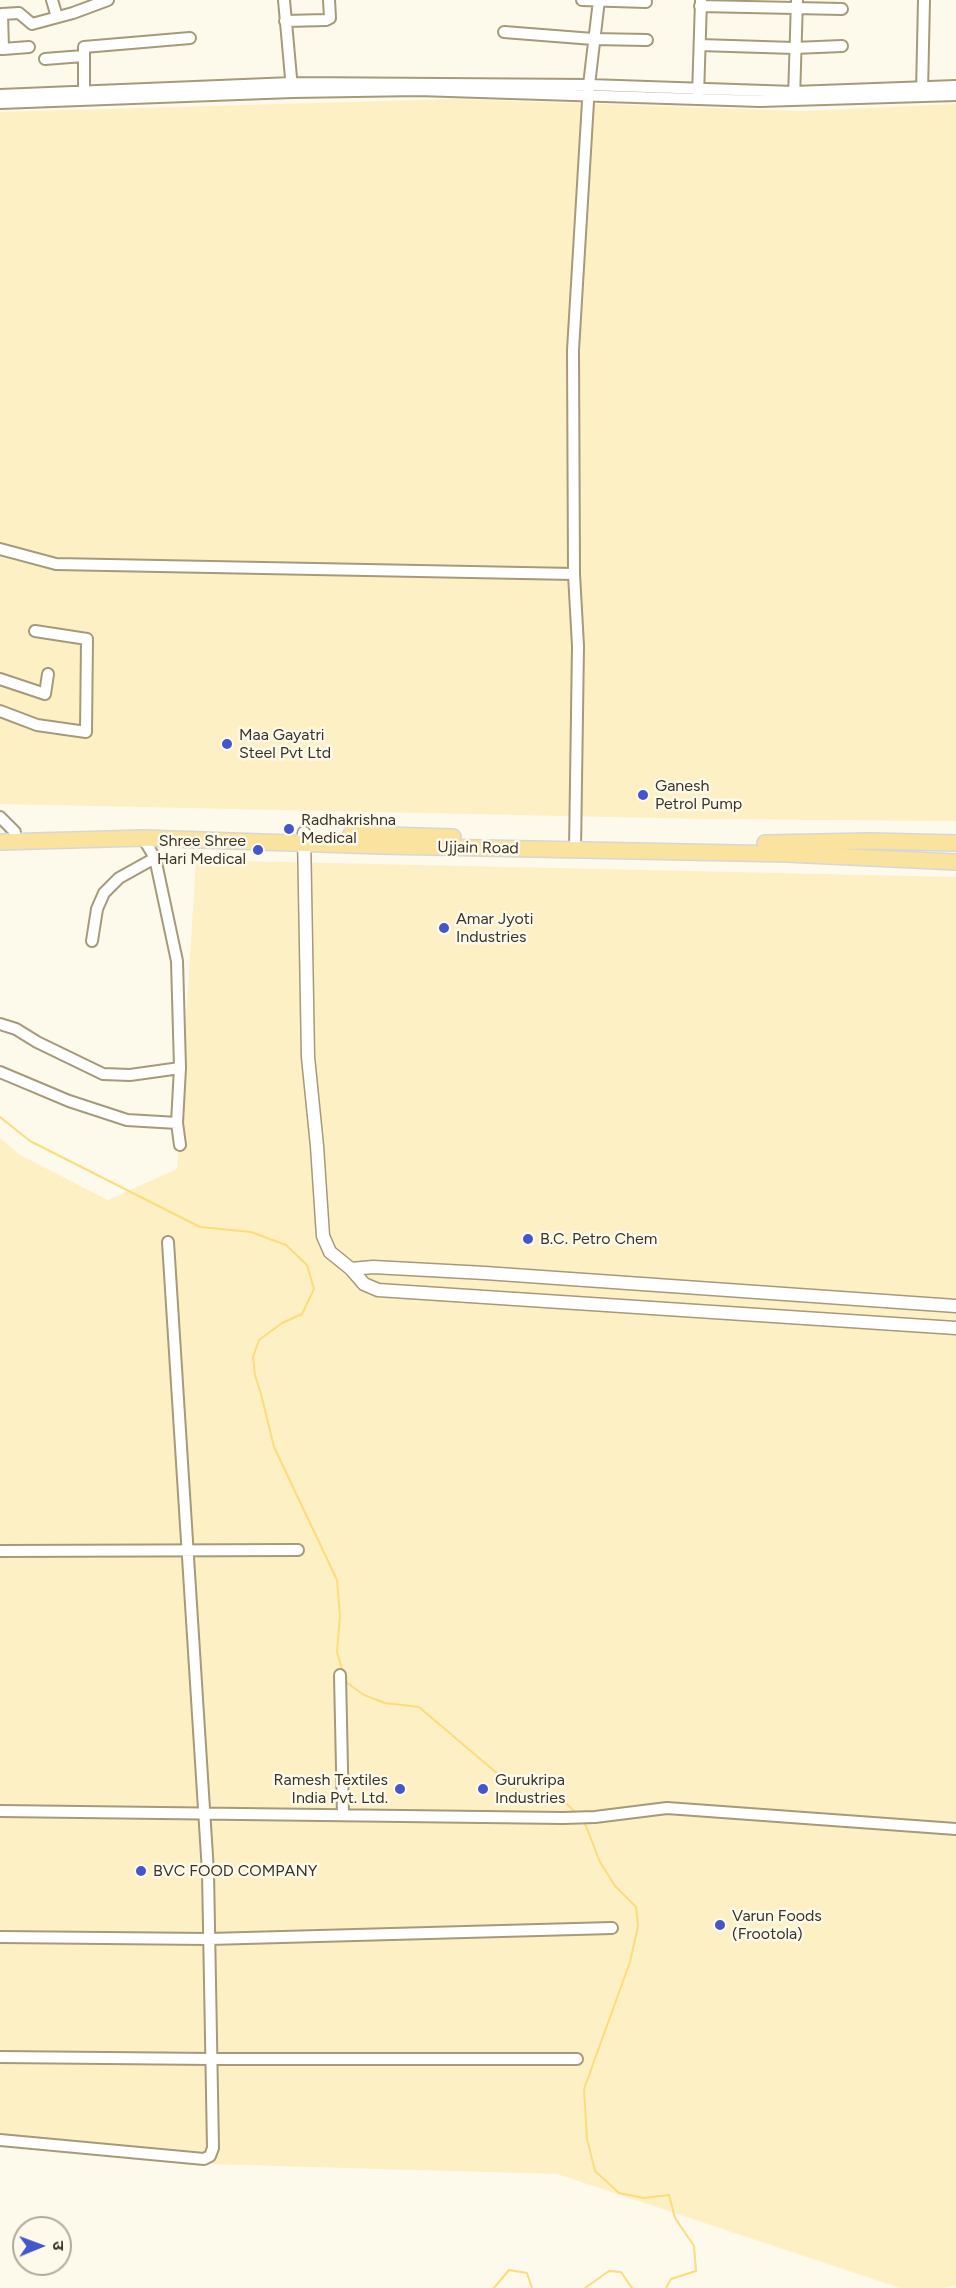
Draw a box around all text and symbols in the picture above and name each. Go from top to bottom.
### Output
place label: Maa Gayatri Steel Pvt Ltd [239,725,331,763]
marker: Maa Gayatri Steel Pvt Ltd [220,737,234,751]
place label: Ganesh Petrol Pump [655,776,742,814]
marker: Ganesh Petrol Pump [636,788,650,802]
place label: Radhakrishna Medical [301,810,396,848]
marker: Radhakrishna Medical [282,822,296,836]
place label: Shree Shree Hari Medical [157,831,246,869]
street label: Ujjain Road [437,838,519,858]
marker: Shree Shree Hari Medical [251,843,265,857]
place label: Amar Jyoti Industries [456,909,533,947]
marker: Amar Jyoti Industries [437,921,451,935]
place label: B.C. Petro Chem [540,1229,657,1249]
marker: B.C. Petro Chem [521,1232,535,1246]
place label: Ramesh Textiles India Pvt. Ltd. [274,1770,388,1808]
place label: Gurukripa Industries [495,1770,565,1808]
marker: Ramesh Textiles India Pvt. Ltd. [393,1782,407,1796]
marker: Gurukripa Industries [476,1782,490,1796]
place label: BVC FOOD COMPANY [153,1861,317,1881]
marker: BVC FOOD COMPANY [134,1864,148,1878]
place label: Varun Foods (Frootola) [732,1906,822,1944]
marker: Varun Foods (Frootola) [713,1918,727,1932]
north arrow [12,2216,72,2276]
text: उ [49,2241,68,2251]

